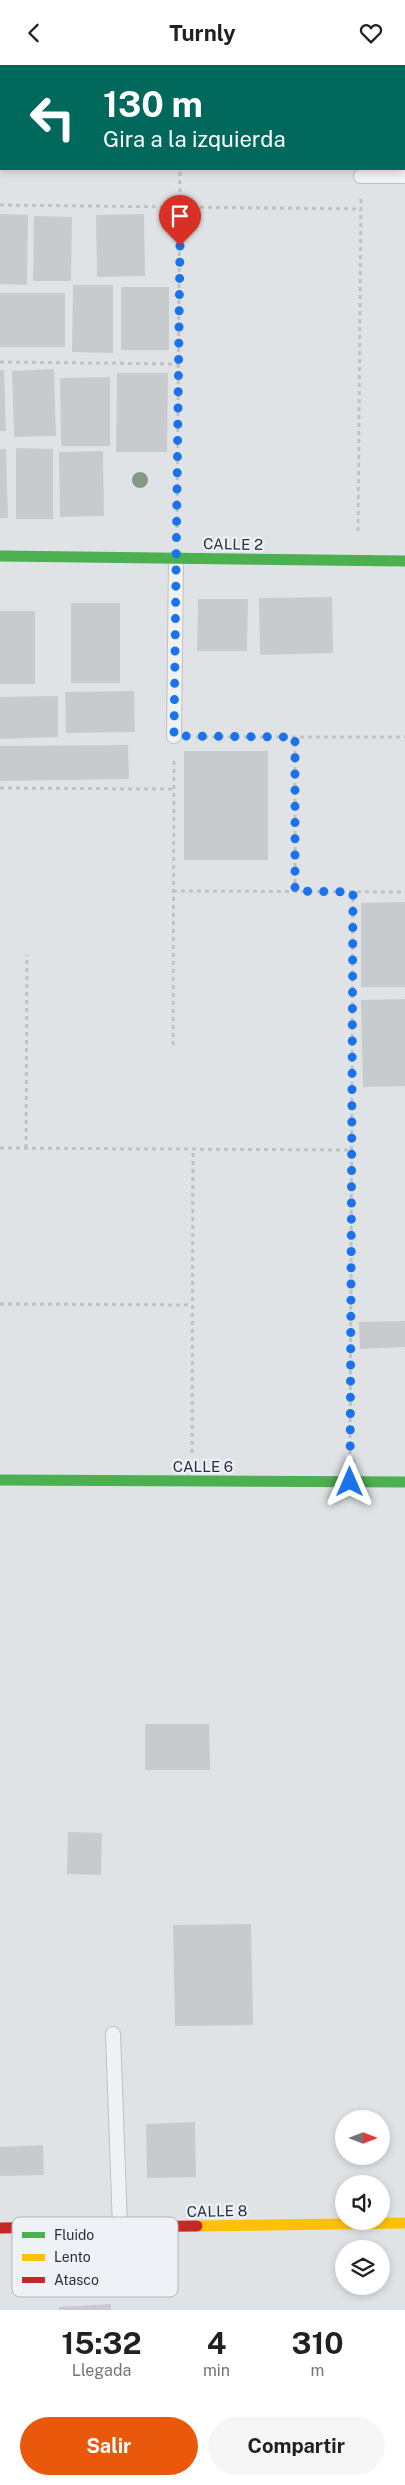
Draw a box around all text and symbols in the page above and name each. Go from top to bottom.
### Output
icon: back [20,19,48,47]
icon: heart [357,19,385,47]
text: Turnly [169,20,236,46]
text: 130 m [103,84,203,125]
icon: left [20,85,85,150]
text: Gira a la izquierda [103,126,286,152]
pin [159,195,201,246]
icon: arrive [166,202,194,230]
street label: CALLE 2 [203,535,263,553]
position arrow [323,1455,375,1507]
street label: CALLE 6 [173,1458,233,1475]
north arrow [335,2110,390,2165]
map controls [335,2110,390,2295]
button: sound [335,2175,390,2230]
street label: CALLE 8 [186,2202,248,2220]
legend [12,2217,178,2297]
text: Fluido [54,2227,94,2243]
button: layers [335,2240,390,2295]
text: Lento [54,2249,91,2265]
text: Atasco [54,2272,99,2288]
text: 15:32 [61,2325,142,2361]
text: 4 [207,2325,226,2361]
text: 310 [291,2325,344,2361]
text: Llegada [72,2361,131,2380]
text: min [203,2361,230,2380]
text: m [311,2361,324,2380]
button: Salir [20,2417,198,2475]
button: Compartir [208,2417,385,2475]

